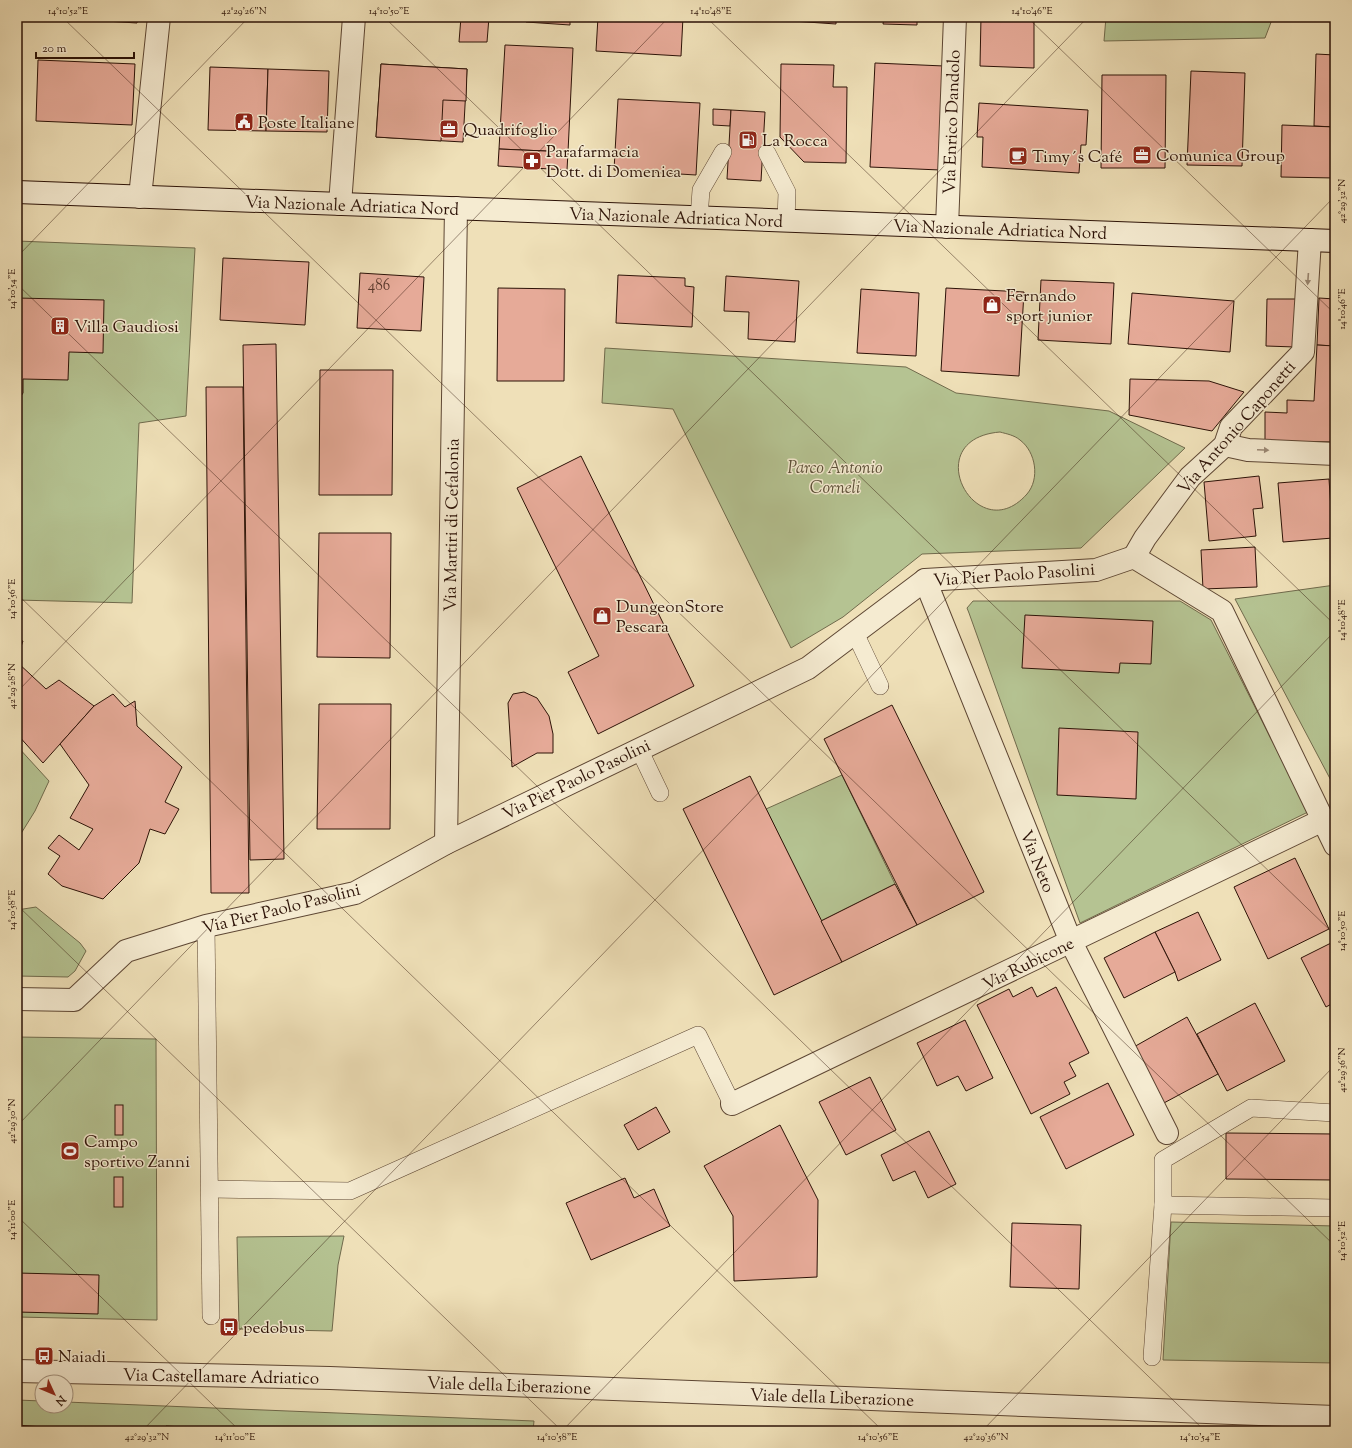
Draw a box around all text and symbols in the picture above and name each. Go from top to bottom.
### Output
text: 14°10'52"E [48,4,88,19]
text: 42°29'26"N [221,4,267,19]
text: 14°10'50"E [369,4,409,19]
text: 14°10'48"E [690,4,732,19]
text: 14°10'46"E [1011,4,1053,19]
scale bar [36,34,134,60]
text: 20 m [42,40,67,58]
street label: Via Enrico Dandolo [938,49,968,195]
public building icon: Poste Italiane [233,111,255,133]
place label: Poste Italiane [258,112,355,136]
office icon: Quadrifoglio [438,118,460,140]
place label: Quadrifoglio [463,119,557,143]
fuel station icon: La Rocca [737,129,759,151]
place label: La Rocca [762,130,828,154]
place label: Parafarmacia Dott. di Domenica [546,141,681,185]
office icon: Comunica Group [1131,144,1153,166]
cafe icon: Timy´s Café [1007,145,1029,167]
place label: Comunica Group [1156,145,1285,169]
place label: Timy´s Café [1032,146,1123,170]
pharmacy icon: Parafarmacia Dott. di Domenica [521,150,543,172]
text: 42°29'32"N [1335,179,1350,223]
street label: Via Nazionale Adriatica Nord [244,191,460,223]
street label: Via Nazionale Adriatica Nord [568,203,784,235]
street label: Via Nazionale Adriatica Nord [892,215,1108,247]
text: 14°10'54"E [5,269,20,309]
one-way arrow [1304,273,1311,285]
house number: 486 [368,276,390,297]
place label: Fernando sport junior [1006,285,1093,329]
text: 14°10'46"E [1335,288,1350,330]
shop icon: Fernando sport junior [981,294,1003,316]
building icon: Villa Gaudiosi [49,315,71,337]
place label: Villa Gaudiosi [74,316,179,340]
street label: Via Antonio Caponetti [1173,356,1302,500]
street label: Via Martiri di Cefalonia [439,438,467,612]
one-way arrow [1257,447,1269,454]
park label: Parco Antonio Corneli [787,457,883,501]
street label: Via Pier Paolo Pasolini [932,558,1096,594]
text: 14°10'56"E [5,579,20,619]
place label: DungeonStore Pescara [616,596,724,640]
text: 14°10'48"E [1335,599,1350,641]
shop icon: DungeonStore Pescara [591,605,613,627]
text: 42°29'28"N [5,663,20,709]
street label: Via Pier Paolo Pasolini [499,734,655,827]
street label: Via Neto [1013,827,1059,897]
street label: Via Pier Paolo Pasolini [200,879,363,941]
text: 14°10'58"E [5,890,20,930]
text: 14°10'50"E [1335,911,1350,951]
street label: Via Rubicone [979,932,1079,997]
text: 42°29'36"N [1335,1047,1350,1093]
text: 42°29'30"N [5,1098,20,1144]
place label: Campo sportivo Zanni [84,1131,190,1175]
sports icon: Campo sportivo Zanni [59,1140,81,1162]
text: 14°11'00"E [5,1200,20,1240]
text: 14°10'52"E [1335,1221,1350,1261]
bus stop icon: pedobus [218,1316,240,1338]
place label: pedobus [243,1317,305,1341]
bus stop icon: Naiadi [33,1345,55,1367]
place label: Naiadi [58,1346,106,1370]
street label: Via Castellamare Adriatico [123,1364,319,1392]
street label: Viale della Liberazione [426,1372,592,1402]
north arrow [34,1374,74,1414]
street label: Viale della Liberazione [749,1384,915,1414]
text: N [52,1391,70,1409]
text: 42°29'32"N [125,1430,169,1445]
text: 14°11'00"E [215,1430,255,1445]
text: 14°10'58"E [537,1430,577,1445]
text: 14°10'56"E [858,1430,898,1445]
text: 42°29'36"N [963,1430,1009,1445]
text: 14°10'54"E [1180,1430,1220,1445]

